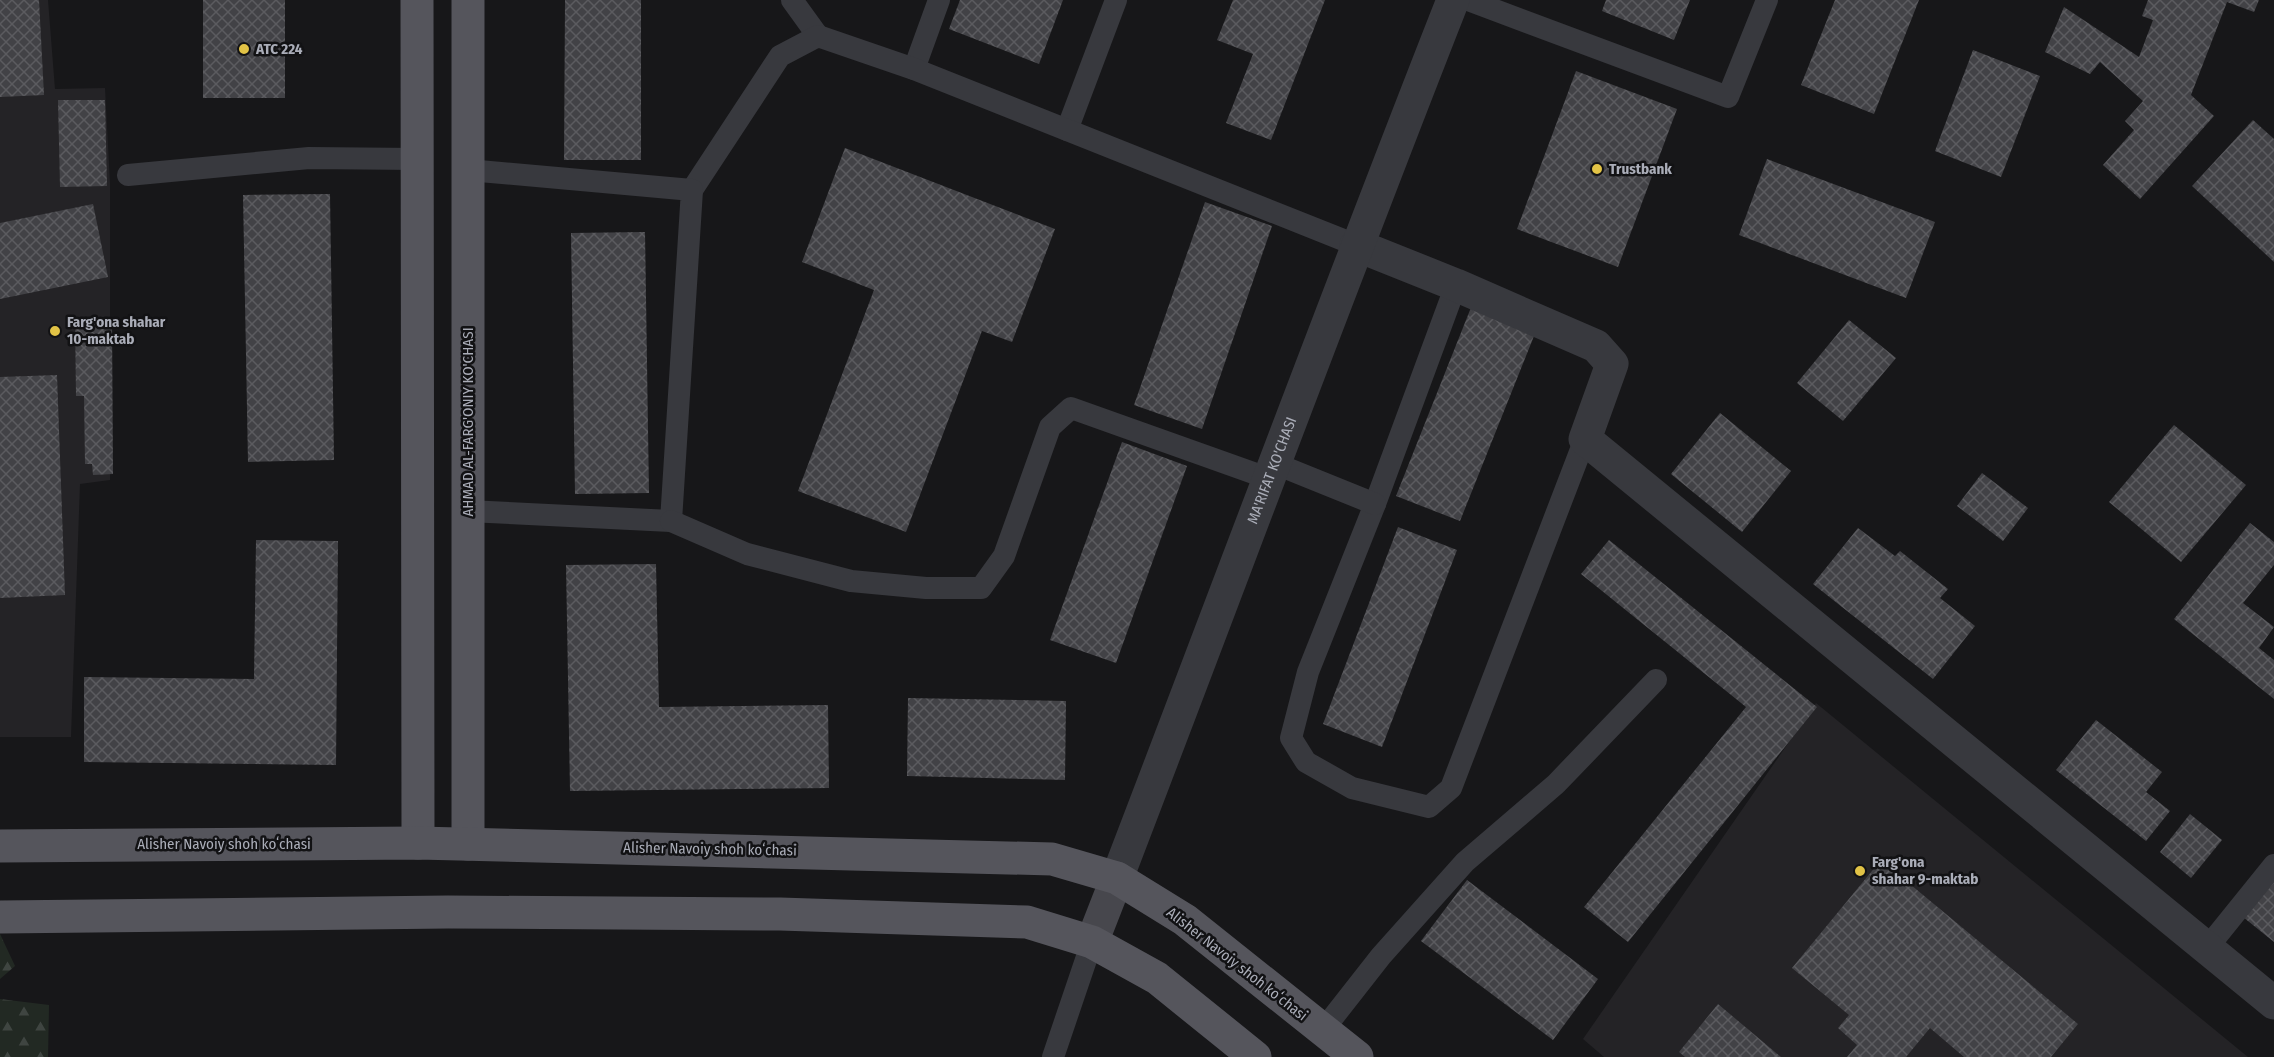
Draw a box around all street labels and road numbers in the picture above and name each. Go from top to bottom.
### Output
street label: AHMAD AL-FARG'ONIY KO'CHASI [459,327,477,517]
street label: MA'RIFAT KO'CHASI [1243,414,1300,527]
street label: Alisher Navoiy shoh koʻchasi [137,835,311,853]
street label: Alisher Navoiy shoh koʻchasi [623,838,797,860]
street label: Alisher Navoiy shoh koʻchasi [1163,903,1311,1025]

